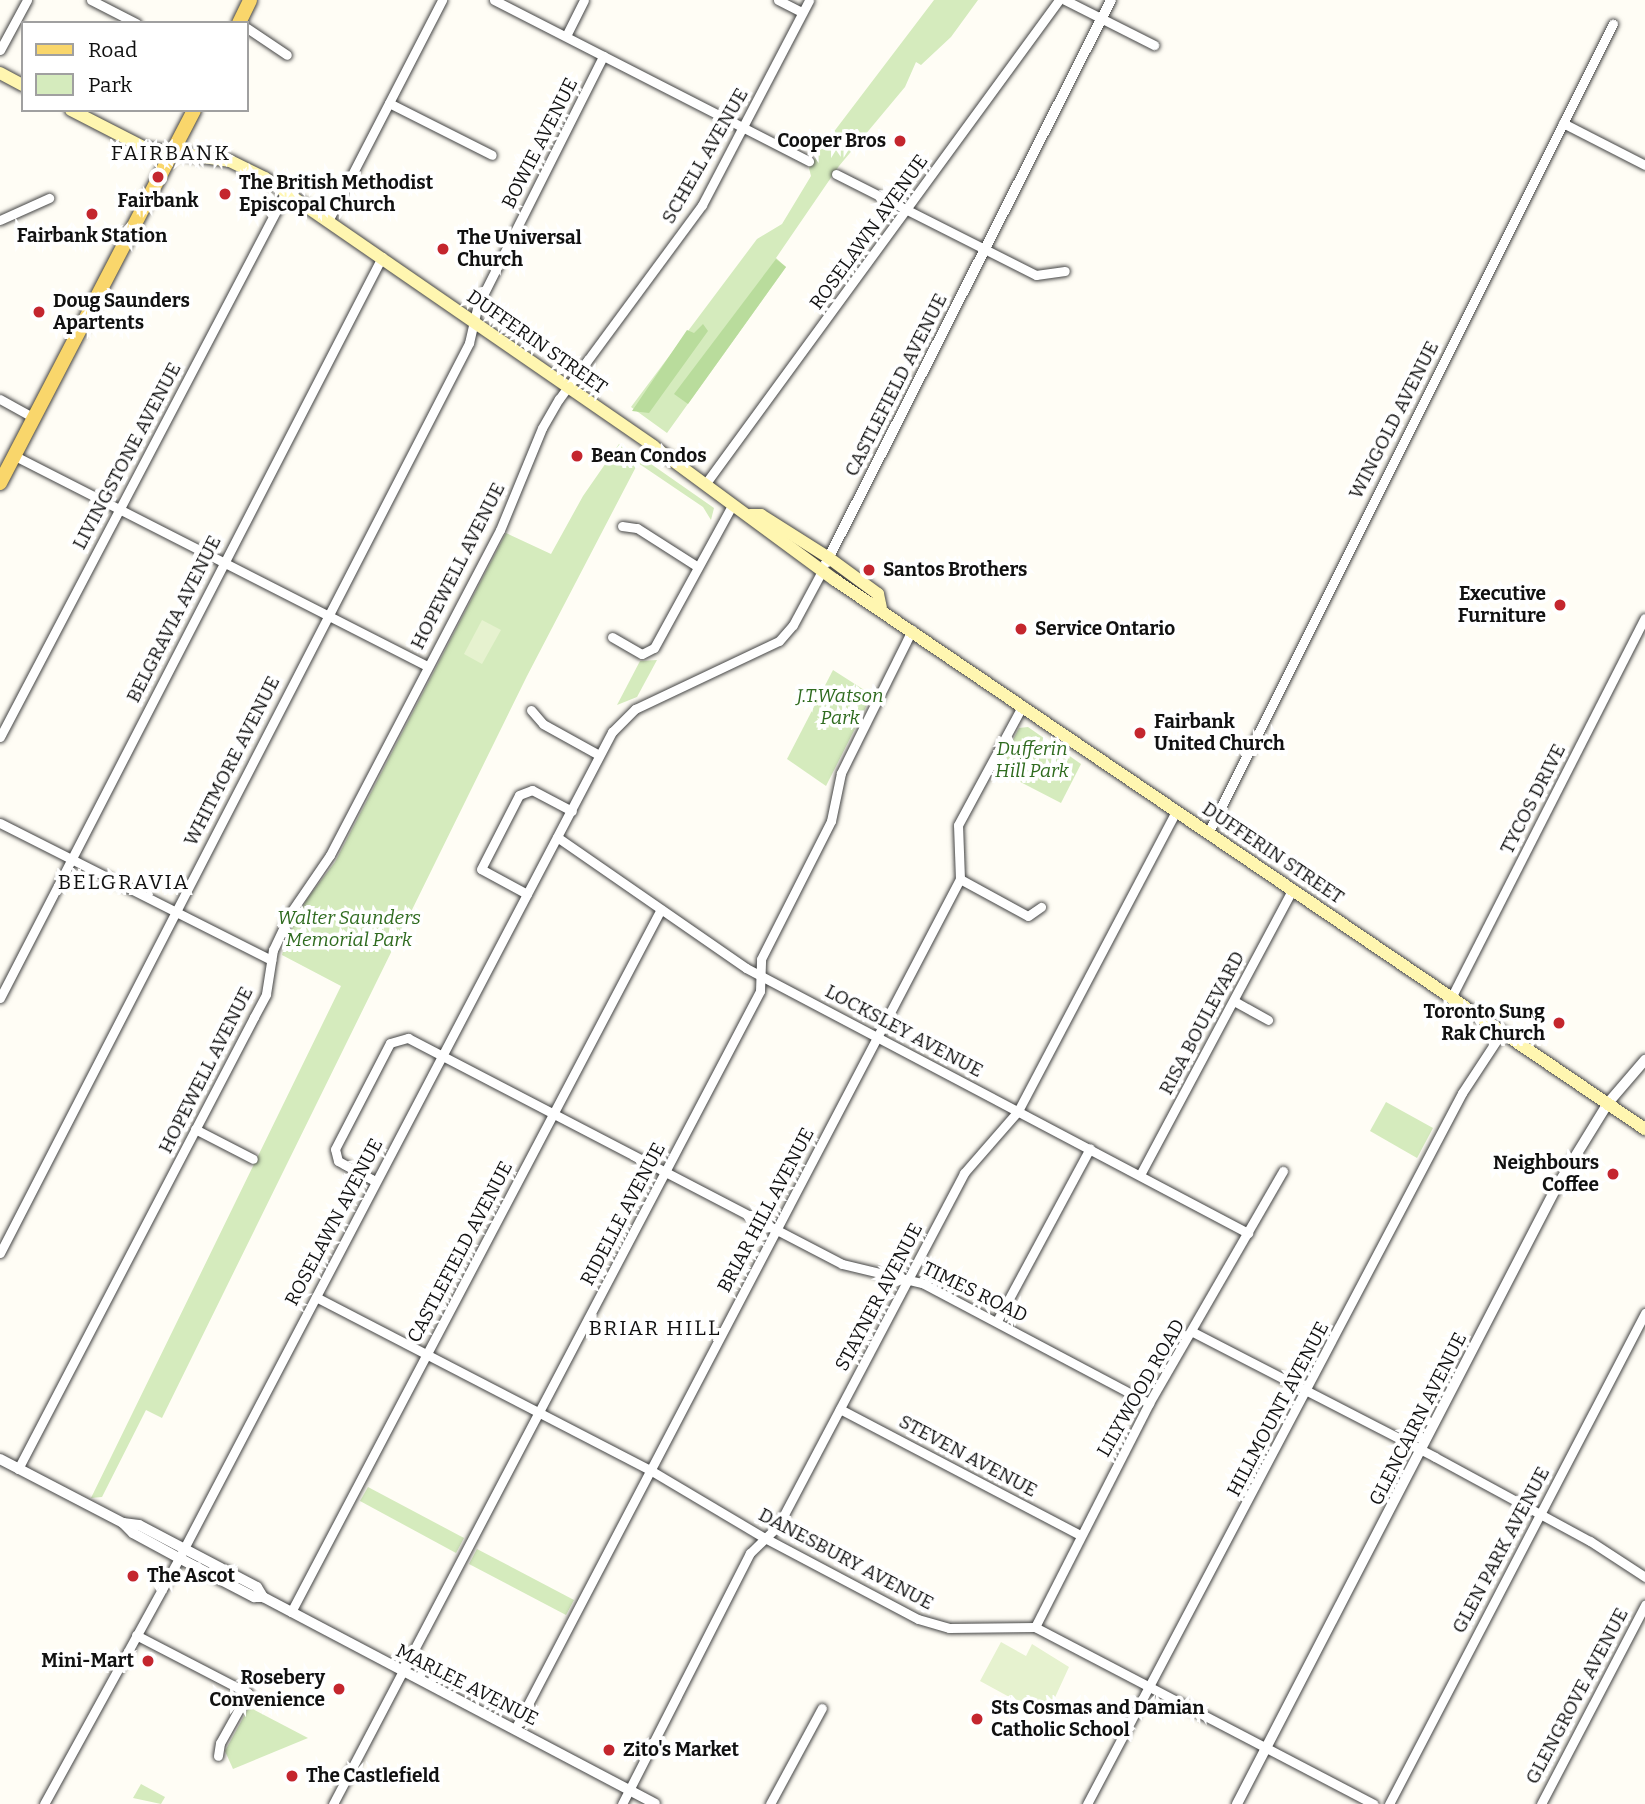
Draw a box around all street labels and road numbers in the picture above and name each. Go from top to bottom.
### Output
street label: BOWIE AVENUE [497,74,583,212]
street label: SCHELL AVENUE [657,84,753,228]
street label: ROSELAWN AVENUE [805,150,933,314]
street label: DUFFERIN STREET [463,285,611,399]
street label: CASTLEFIELD AVENUE [840,290,952,480]
street label: WINGOLD AVENUE [1344,337,1444,503]
street label: LIVINGSTONE AVENUE [68,359,186,553]
street label: HOPEWELL AVENUE [406,479,510,653]
street label: BELGRAVIA AVENUE [122,532,226,706]
street label: WHITMORE AVENUE [179,672,285,850]
street label: TYCOS DRIVE [1496,740,1570,858]
street label: DUFFERIN STREET [1198,797,1348,909]
street label: RISA BOULEVARD [1155,947,1249,1099]
street label: LOCKSLEY AVENUE [821,980,987,1082]
street label: HOPEWELL AVENUE [154,983,258,1157]
street label: BRIAR HILL AVENUE [713,1124,819,1296]
street label: ROSELAWN AVENUE [280,1135,388,1309]
street label: RIDELLE AVENUE [576,1139,670,1289]
street label: CASTLEFIELD AVENUE [403,1157,517,1347]
street label: STAYNER AVENUE [830,1219,928,1375]
street label: TIMES ROAD [919,1257,1031,1327]
street label: LILYWOOD ROAD [1092,1315,1190,1461]
street label: HILLMOUNT AVENUE [1222,1318,1334,1500]
street label: GLENCAIRN AVENUE [1365,1329,1471,1509]
street label: STEVEN AVENUE [895,1410,1041,1502]
street label: GLEN PARK AVENUE [1447,1463,1555,1637]
street label: DANESBURY AVENUE [755,1503,937,1615]
street label: GLENGROVE AVENUE [1521,1604,1633,1788]
street label: MARLEE AVENUE [392,1639,542,1731]

